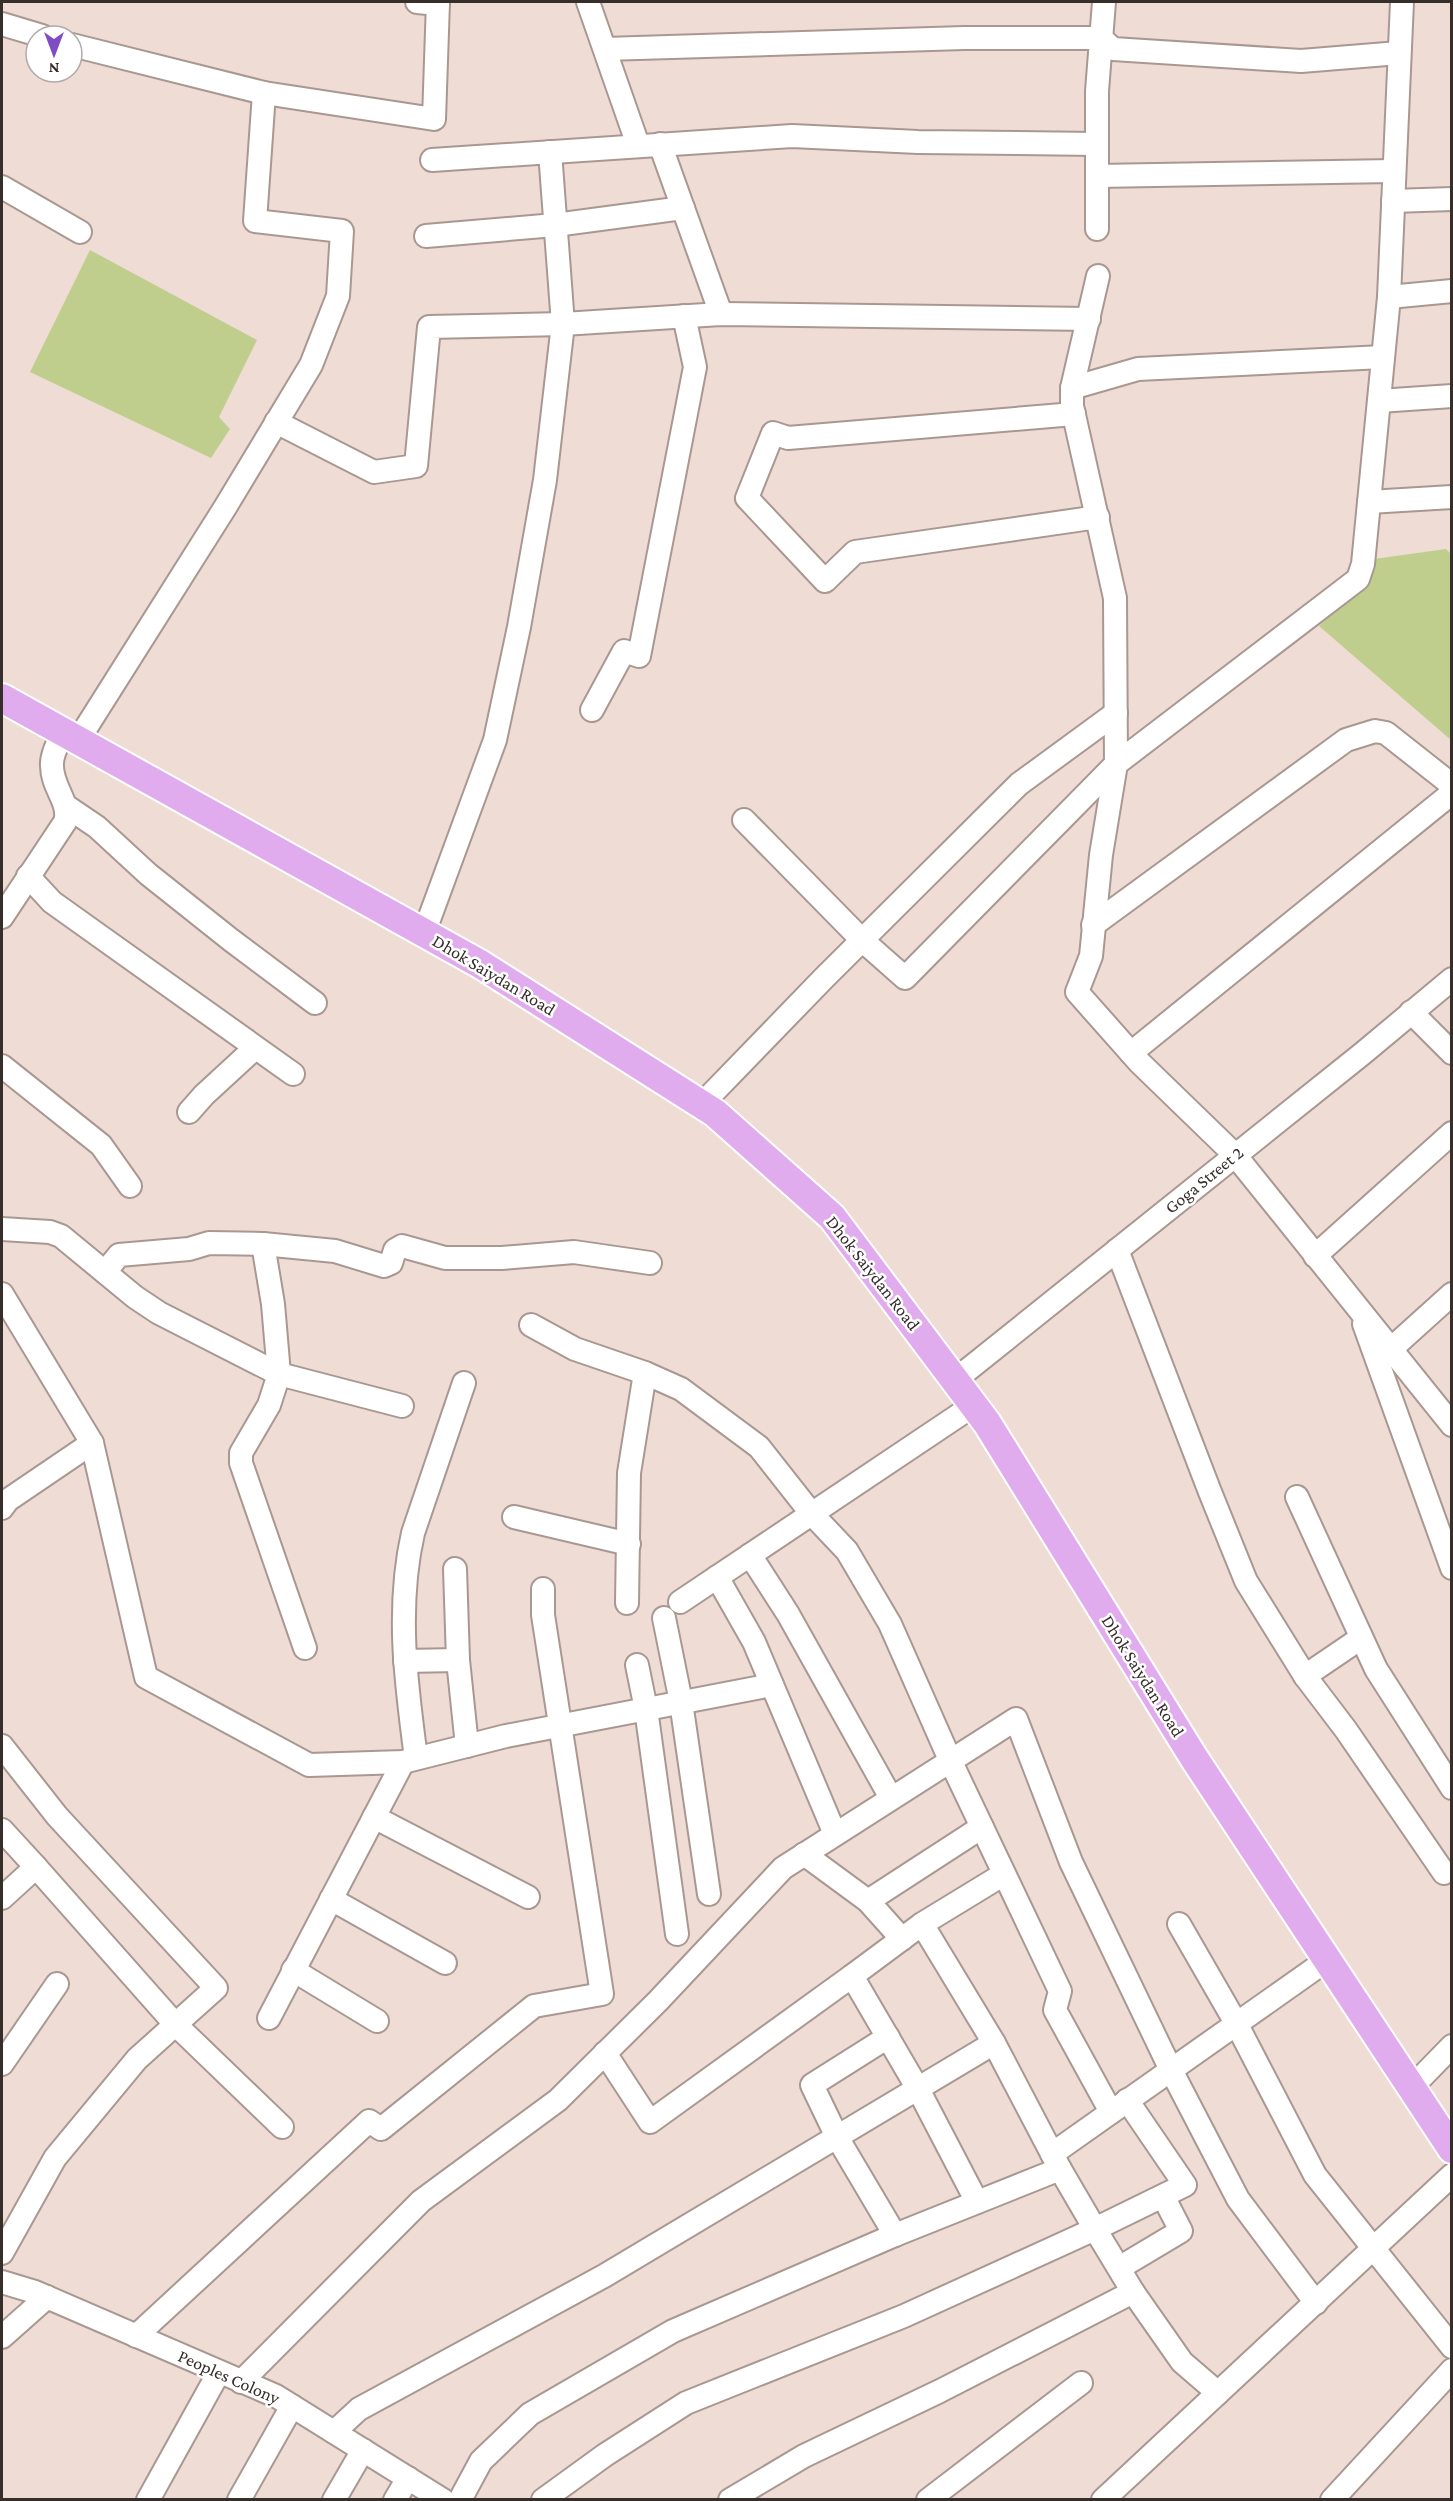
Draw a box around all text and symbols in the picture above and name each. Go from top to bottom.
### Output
north arrow [24,24,84,84]
text: N [48,60,59,77]
street label: Dhok Saiydan Road [429,931,559,1020]
street label: Goga Street 2 [1161,1142,1247,1218]
street label: Dhok Saiydan Road [822,1212,924,1335]
street label: Dhok Saiydan Road [1098,1612,1189,1741]
street label: Peoples Colony [175,2346,284,2409]

